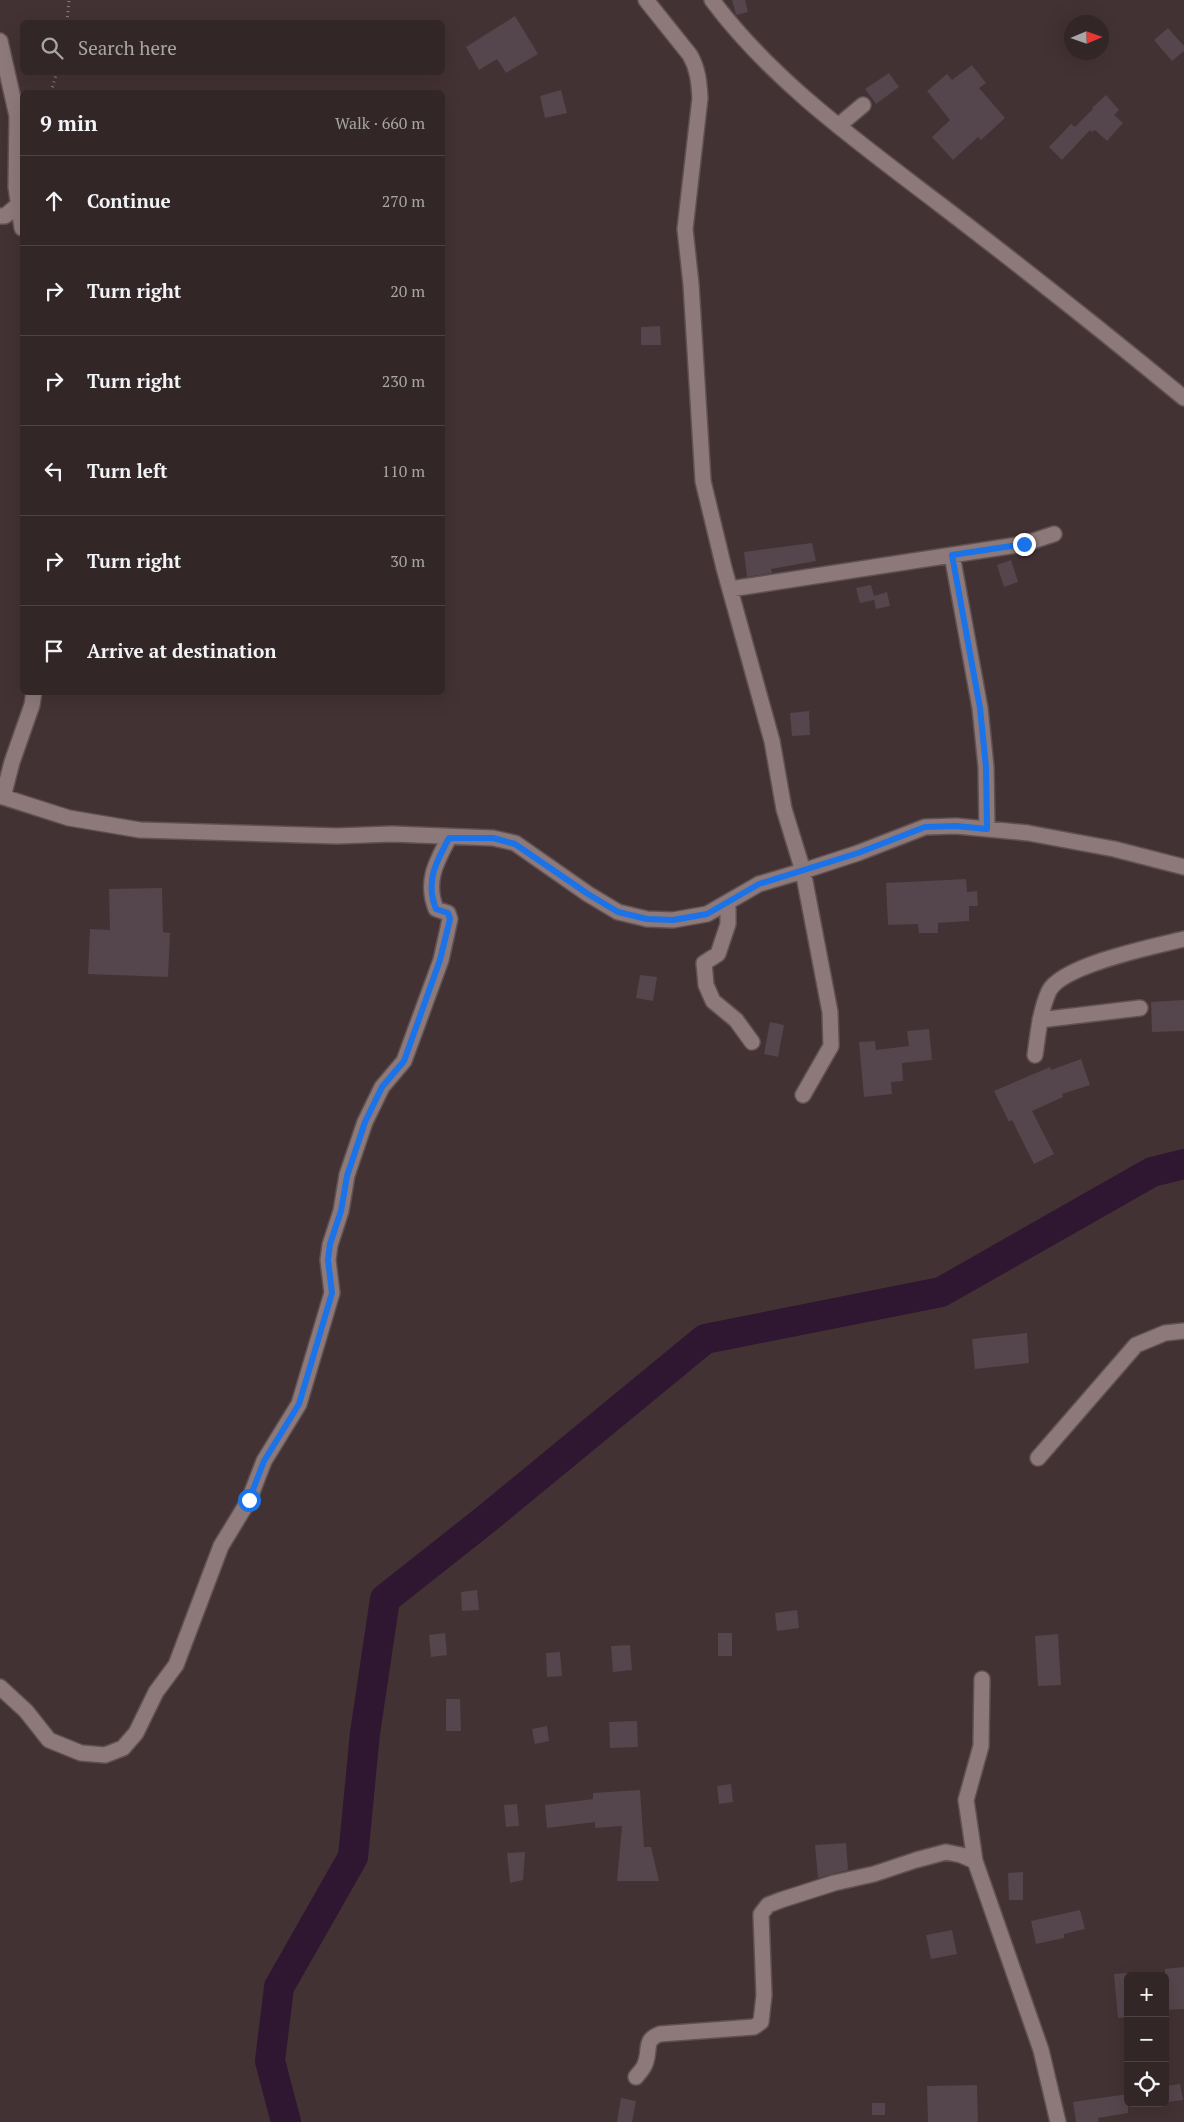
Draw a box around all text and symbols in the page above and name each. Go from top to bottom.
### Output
north arrow [1064,15,1109,60]
search box [20,20,445,75]
icon: search [38,34,66,62]
text: Search here [78,35,177,60]
text: 9 min [40,109,97,137]
text: Walk · 660 m [335,112,425,134]
icon: ahead [40,187,68,215]
text: Continue [87,188,171,213]
text: 270 m [382,190,425,212]
icon: right [40,277,68,305]
text: Turn right [87,278,181,303]
text: 20 m [390,280,425,302]
icon: right [40,367,68,395]
text: Turn right [87,368,181,393]
text: 230 m [382,370,425,392]
icon: left [40,457,68,485]
text: Turn left [87,458,168,483]
text: 110 m [382,460,425,482]
route end [1013,533,1036,556]
icon: right [40,547,68,575]
text: Turn right [87,548,181,573]
text: 30 m [390,550,425,572]
icon: arrive [40,637,68,665]
text: Arrive at destination [87,638,276,663]
route start [238,1489,261,1512]
map controls [1124,1972,1169,2107]
button: + [1124,1972,1169,2017]
button: − [1124,2017,1169,2062]
button: locate [1124,2062,1169,2107]

